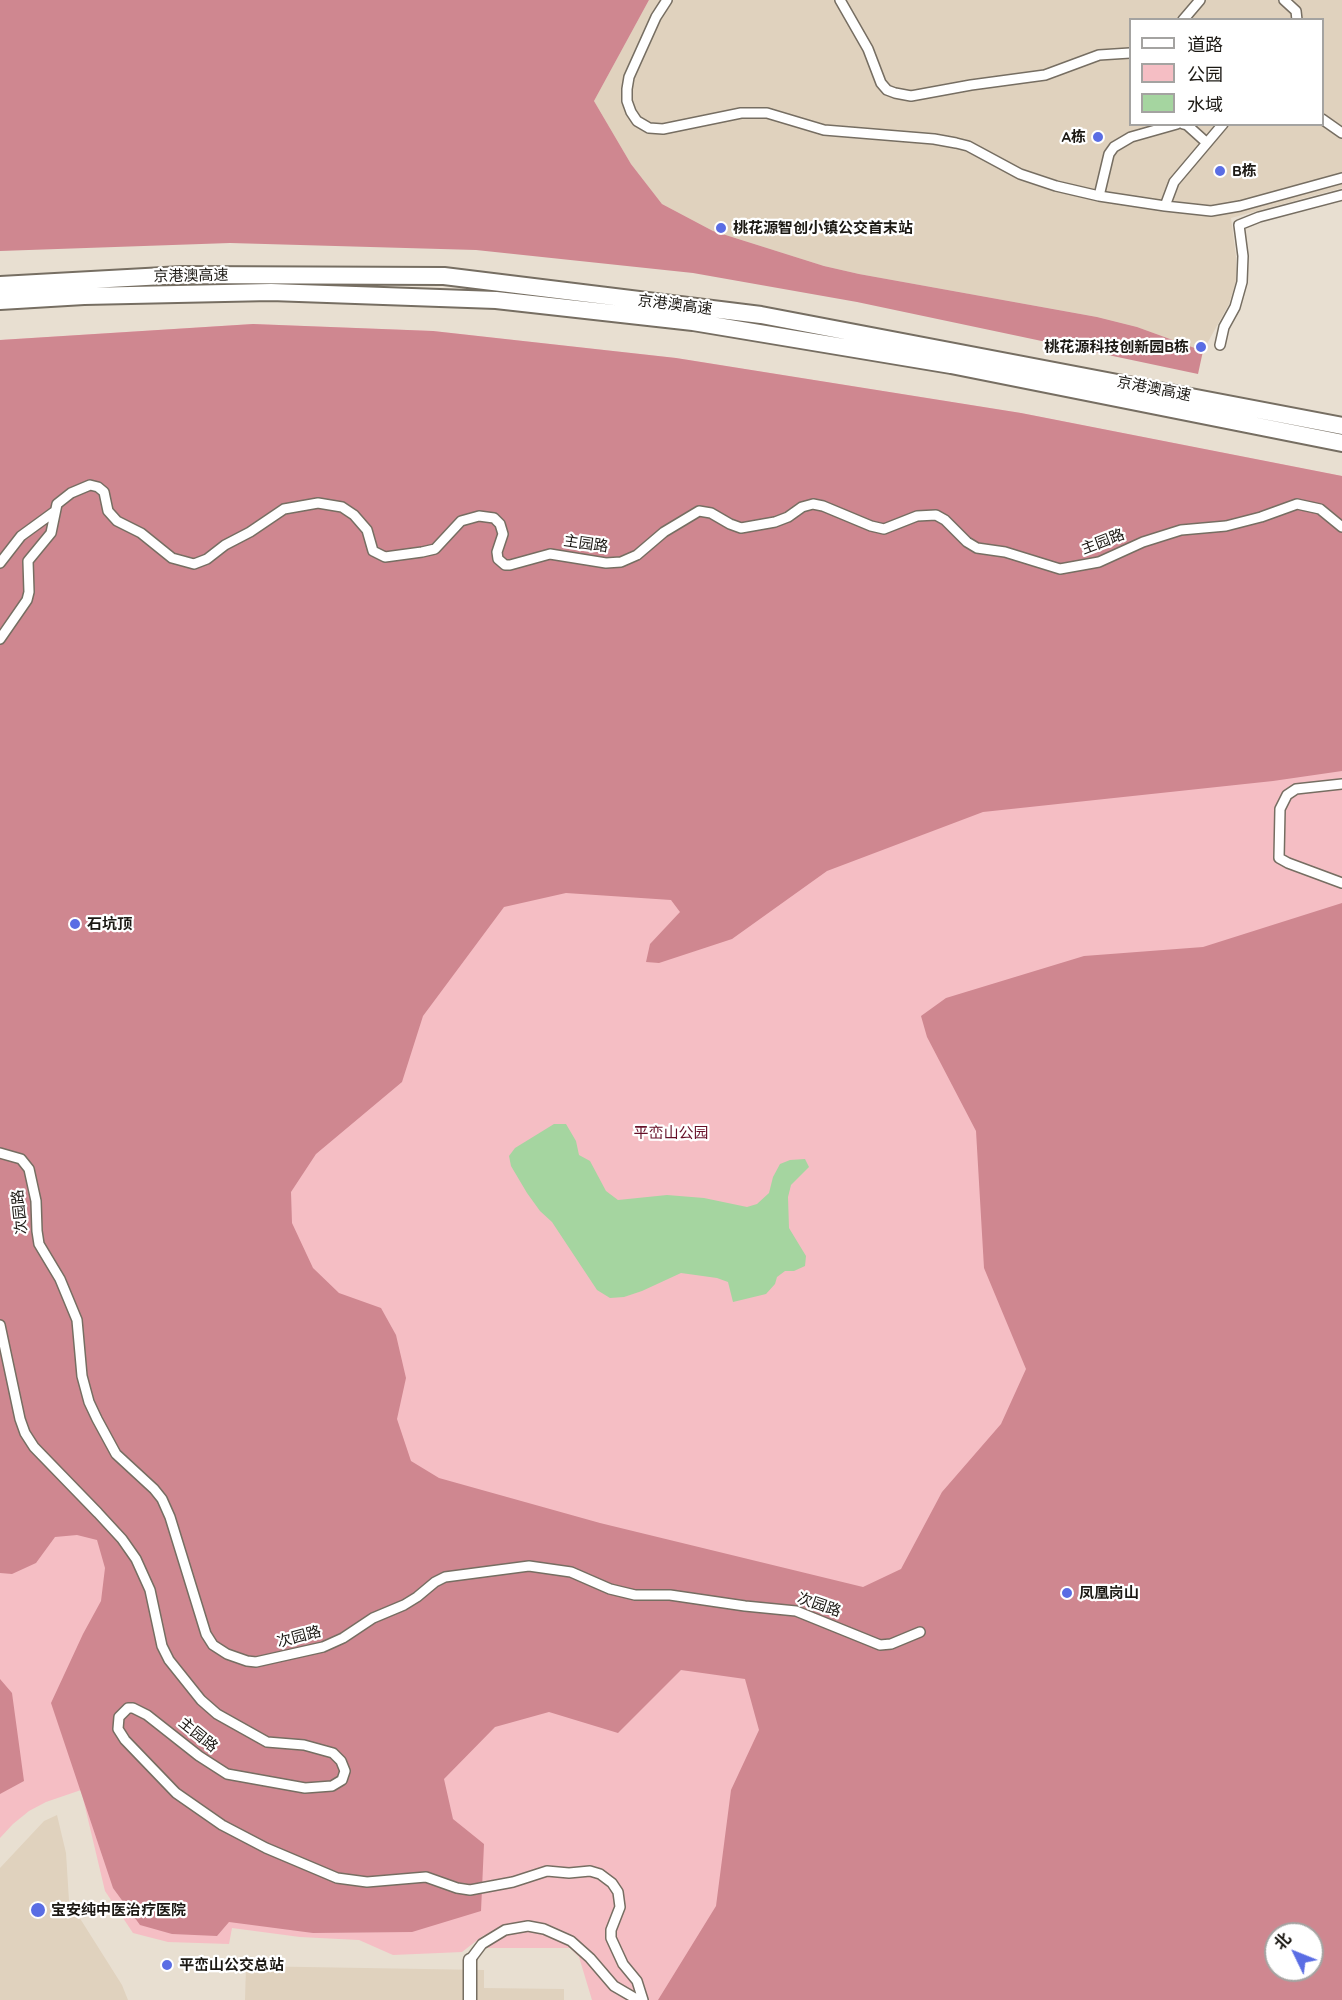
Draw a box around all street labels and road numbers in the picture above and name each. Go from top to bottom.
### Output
street label: 京港澳高速 [153,266,229,286]
street label: 京港澳高速 [637,291,713,319]
street label: 京港澳高速 [1115,373,1193,405]
street label: 主园路 [1079,526,1127,558]
street label: 主园路 [562,532,610,556]
street label: 次园路 [9,1189,31,1235]
street label: 次园路 [795,1589,843,1621]
street label: 次园路 [275,1622,323,1652]
street label: 主园路 [175,1714,221,1756]

